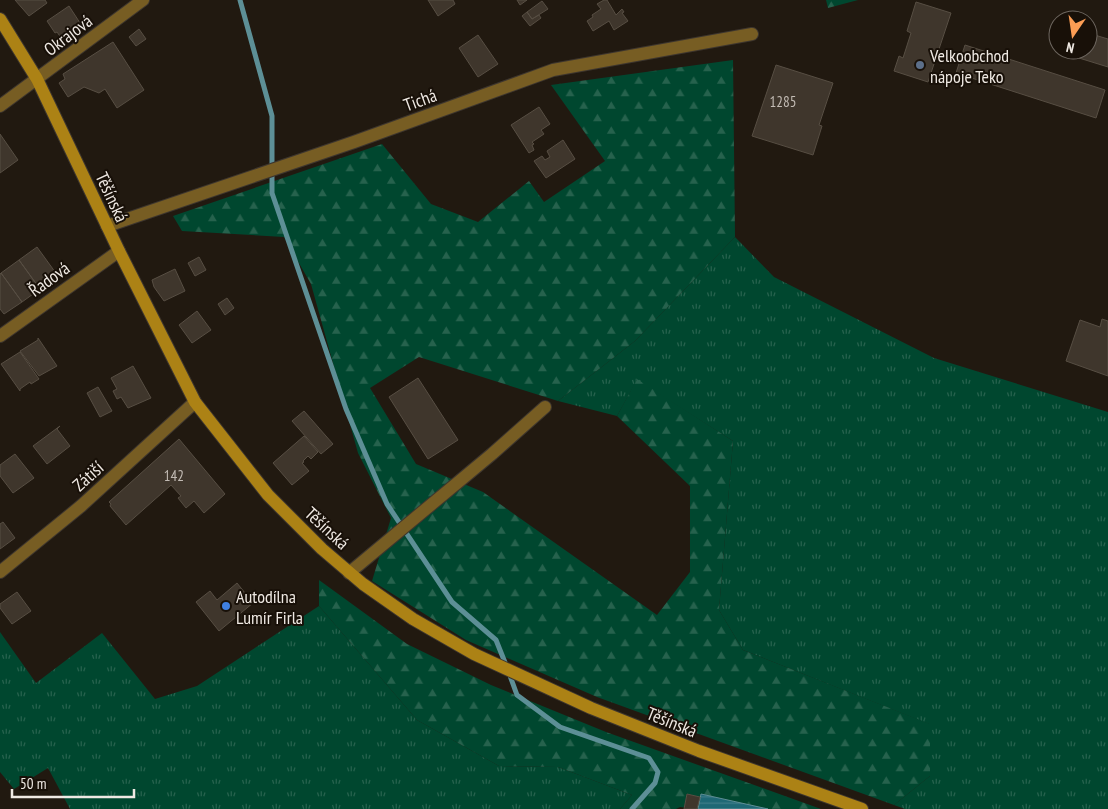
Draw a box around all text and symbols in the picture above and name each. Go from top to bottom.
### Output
street label: Okrajová [39,9,97,61]
north arrow [1048,10,1098,60]
text: N [1064,38,1076,57]
place label: Velkoobchod nápoje Teko [929,44,1009,88]
marker: Velkoobchod nápoje Teko [914,59,926,71]
street label: Tichá [400,83,440,117]
house number: 1285 [769,92,797,111]
street label: Těšínská [91,168,133,226]
street label: Řadová [24,256,74,302]
street label: Zátiší [68,456,108,496]
house number: 142 [164,466,184,485]
street label: Těšínská [300,502,354,554]
place label: Autodílna Lumír Firla [236,585,303,629]
marker: Autodílna Lumír Firla [220,600,232,612]
street label: Těšínská [643,702,701,742]
scale bar [12,766,135,798]
text: 50 m [20,774,46,793]

